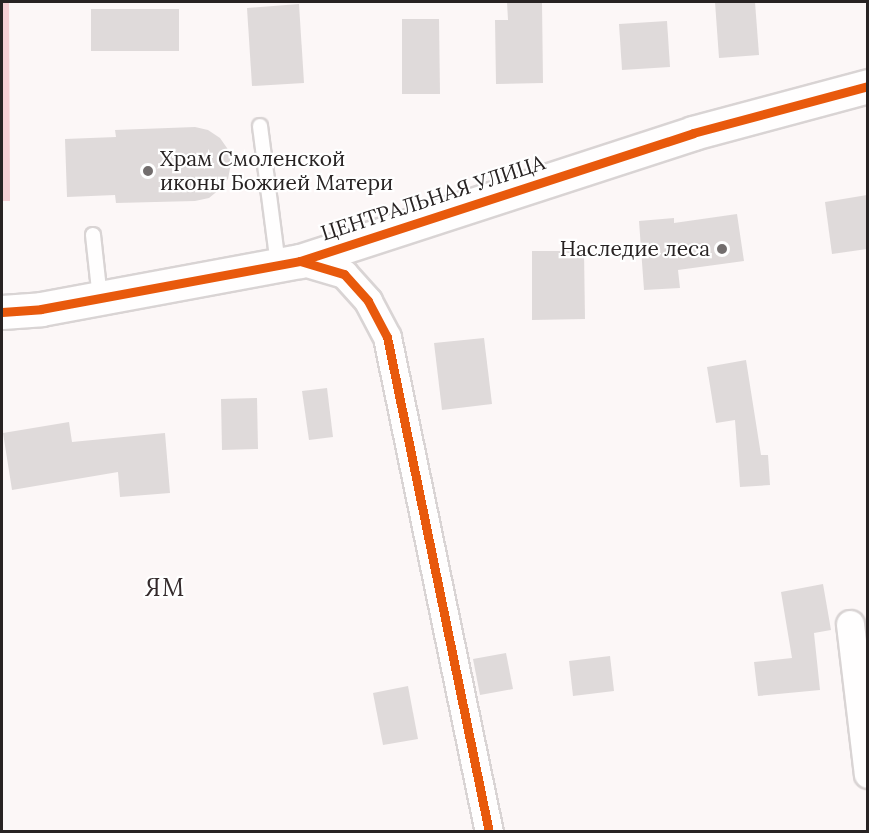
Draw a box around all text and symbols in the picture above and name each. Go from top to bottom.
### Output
place label: Храм Смоленской иконы Божией Матери [160,146,393,196]
street label: ЦЕНТРАЛЬНАЯ УЛИЦА [318,150,548,246]
marker: Храм Смоленской иконы Божией Матери [141,164,155,178]
place label: Наследие леса [560,236,710,262]
marker: Наследие леса [715,242,729,256]
district label: ЯМ [144,574,186,602]

